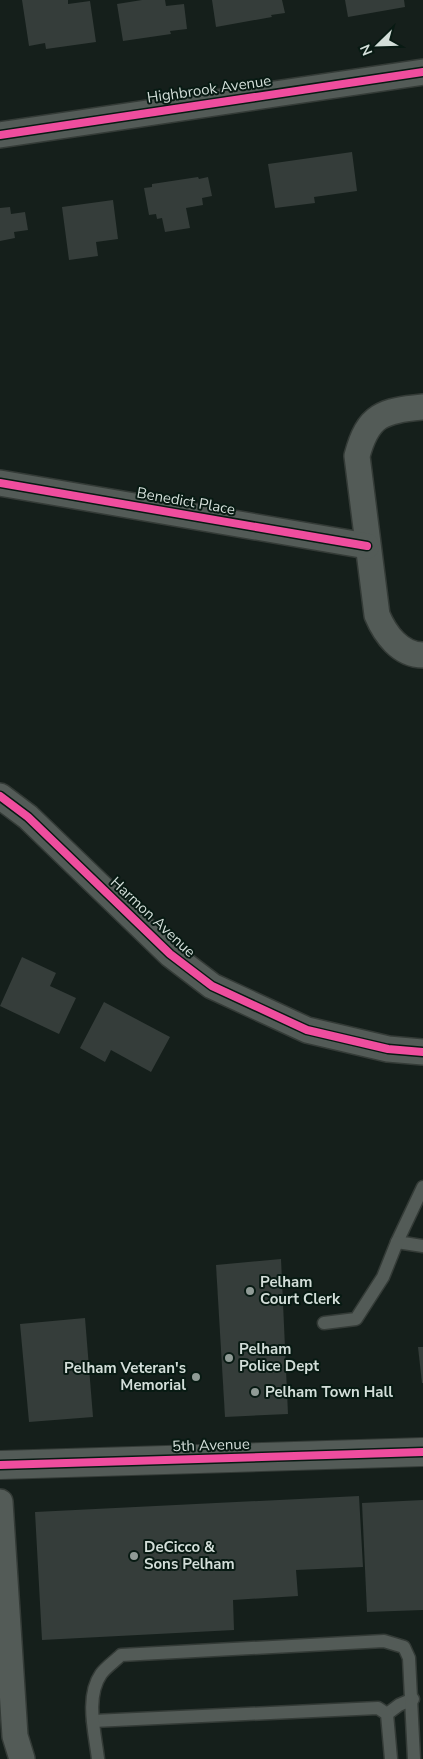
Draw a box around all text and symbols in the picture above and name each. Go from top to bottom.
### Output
north arrow [353,20,403,70]
text: N [356,41,377,58]
street label: Highbrook Avenue [146,70,272,108]
street label: Benedict Place [135,483,237,519]
street label: Harmon Avenue [106,872,200,962]
place label: Pelham Court Clerk [260,1272,341,1309]
marker: Pelham Court Clerk [244,1285,256,1297]
place label: Pelham Police Dept [239,1339,319,1376]
marker: Pelham Police Dept [223,1352,235,1364]
place label: Pelham Veteran's Memorial [64,1358,186,1395]
marker: Pelham Veteran's Memorial [190,1371,202,1383]
place label: Pelham Town Hall [265,1382,393,1402]
marker: Pelham Town Hall [249,1386,261,1398]
street label: 5th Avenue [172,1434,250,1456]
place label: DeCicco & Sons Pelham [144,1537,235,1574]
marker: DeCicco & Sons Pelham [128,1550,140,1562]

